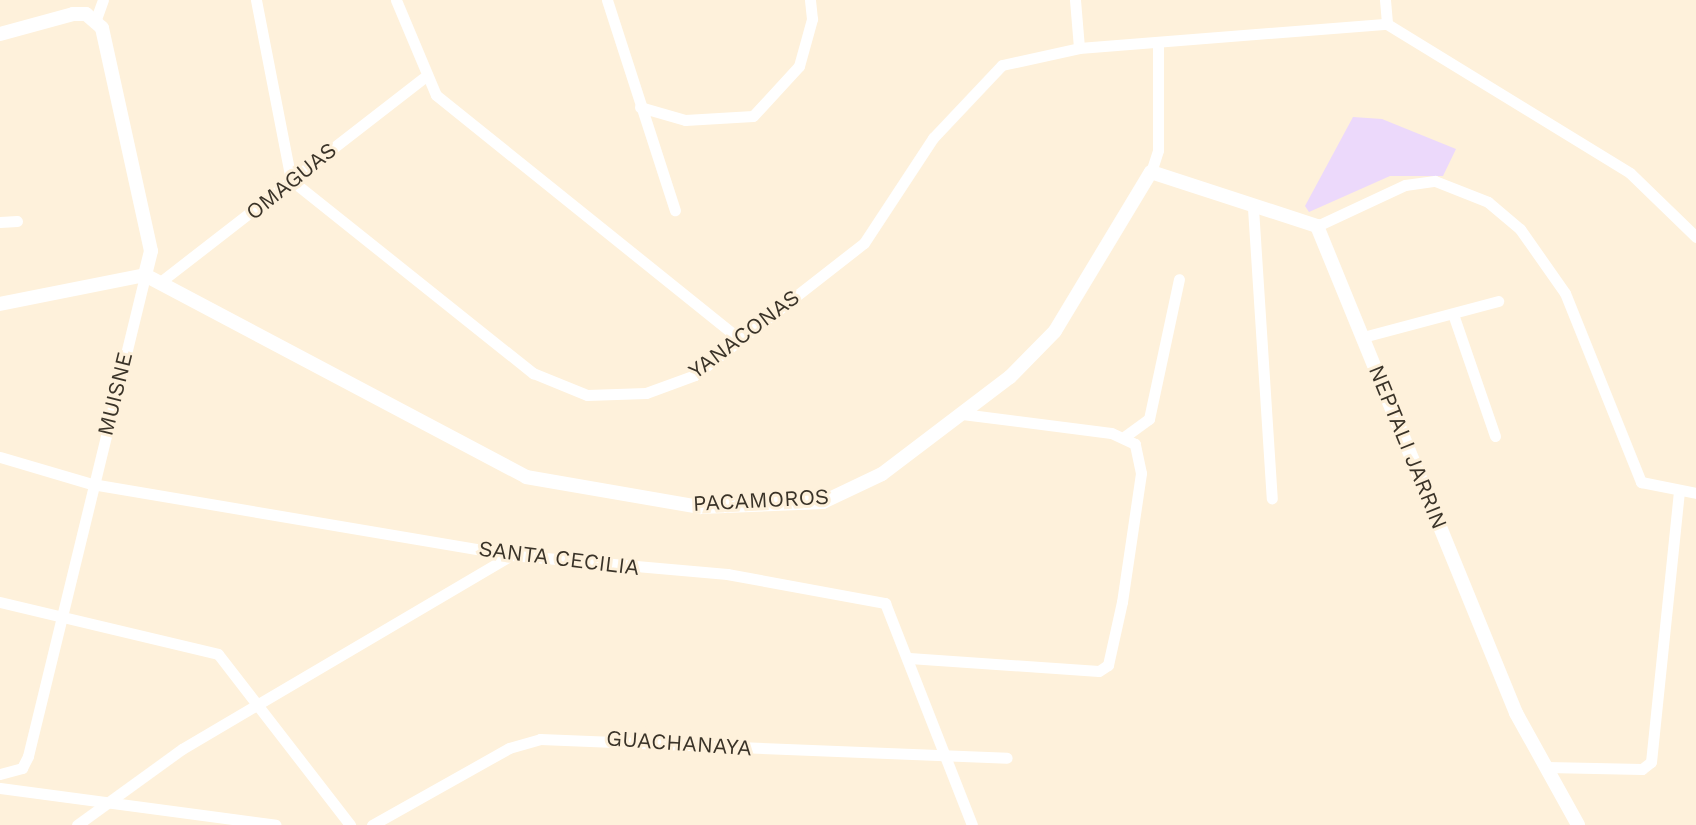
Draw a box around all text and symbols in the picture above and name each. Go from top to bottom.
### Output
street label: OMAGUAS [240,137,342,225]
street label: YANACONAS [683,284,805,384]
street label: MUISNE [92,349,138,439]
street label: NEPTALI JARRIN [1363,361,1453,533]
street label: PACAMOROS [692,483,830,517]
street label: SANTA CECILIA [477,535,641,581]
street label: GUACHANAYA [605,725,753,761]

